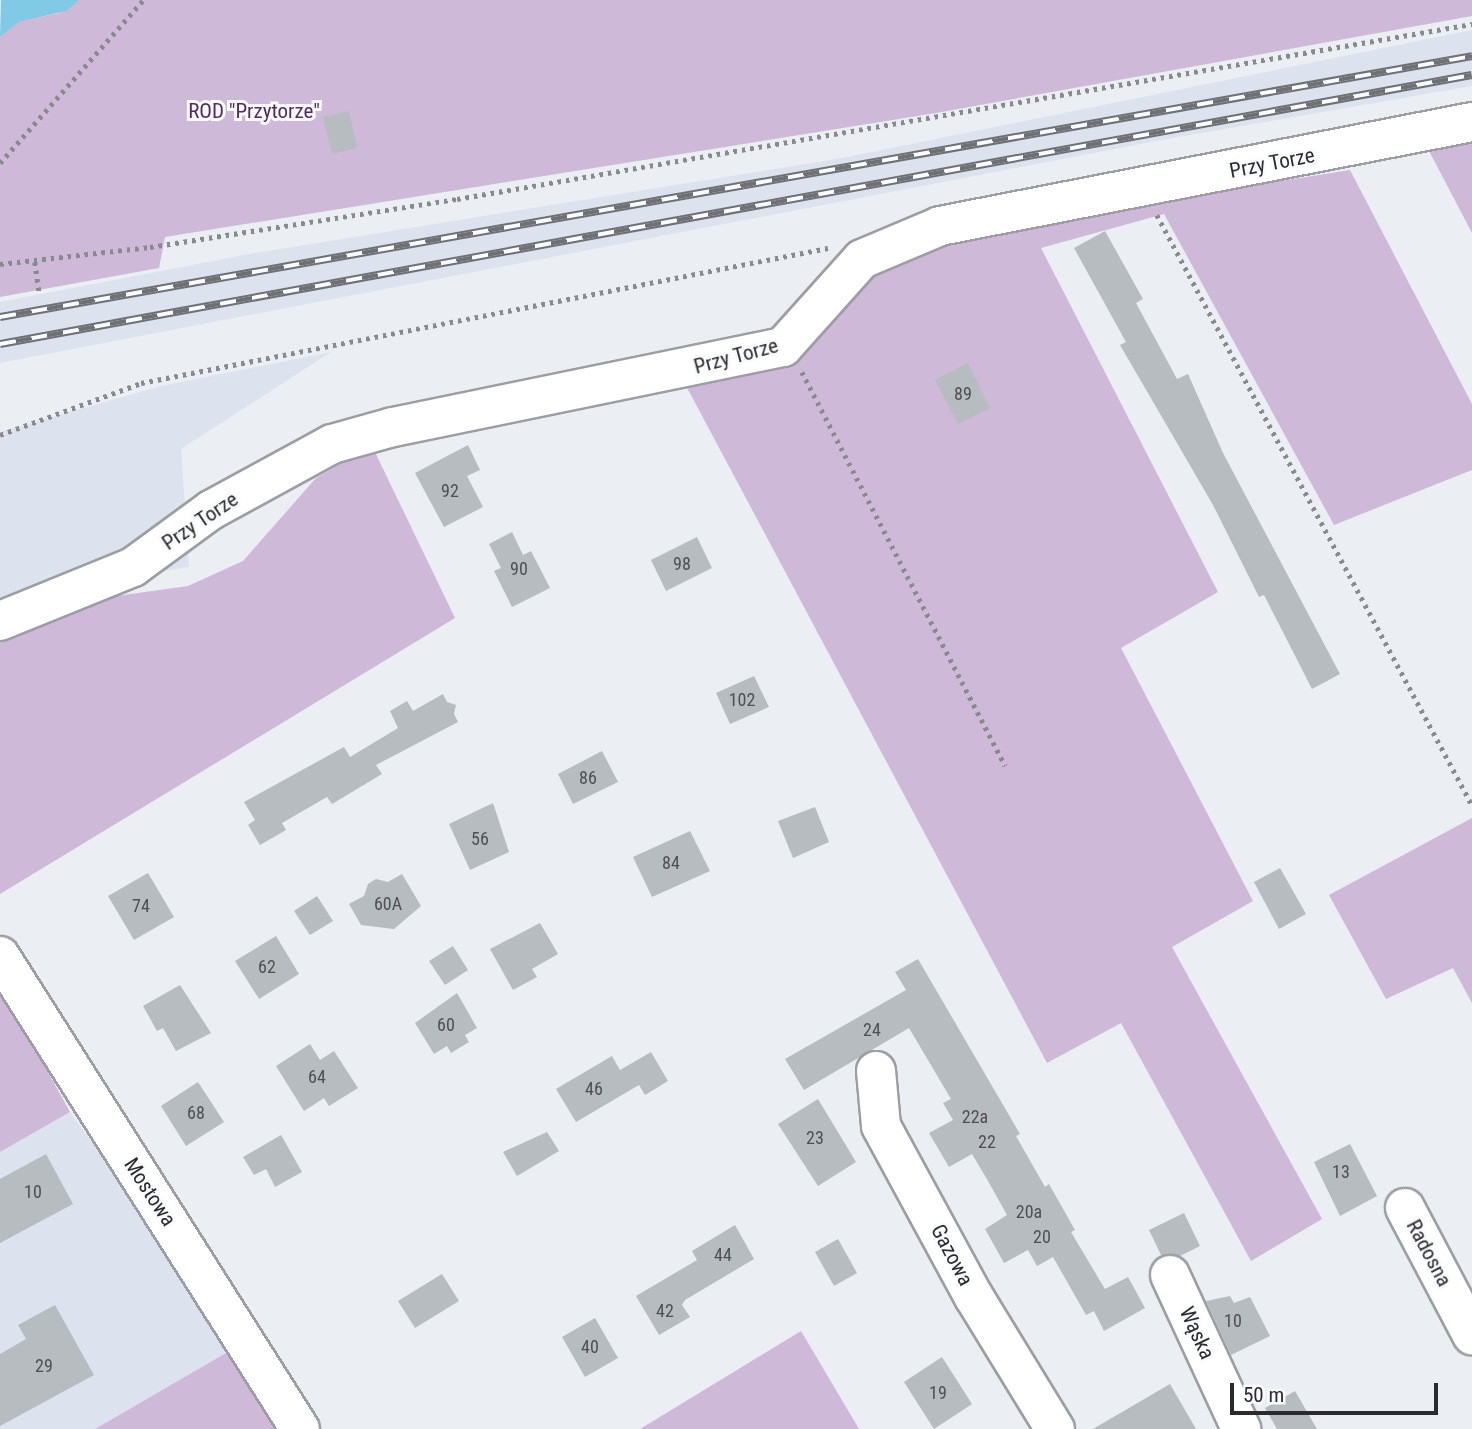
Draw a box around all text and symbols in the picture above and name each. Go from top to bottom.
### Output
park label: ROD "Przytorze" [188,98,320,124]
street label: Przy Torze [1227,142,1317,184]
street label: Przy Torze [691,333,781,379]
house number: 89 [954,383,972,405]
house number: 92 [441,480,459,502]
street label: Przy Torze [157,486,243,556]
house number: 98 [673,553,691,575]
house number: 90 [510,558,528,580]
house number: 102 [729,689,755,711]
house number: 86 [579,767,597,789]
house number: 56 [471,828,489,850]
house number: 84 [662,852,680,874]
house number: 60A [374,893,402,915]
house number: 74 [132,895,150,917]
house number: 62 [258,956,276,978]
house number: 60 [437,1014,455,1036]
house number: 24 [863,1019,881,1041]
house number: 64 [308,1066,326,1088]
house number: 46 [585,1078,603,1100]
house number: 68 [187,1102,205,1124]
house number: 22a [962,1106,988,1128]
house number: 23 [806,1127,824,1149]
house number: 22 [978,1131,996,1153]
street label: Mostowa [119,1153,181,1231]
house number: 13 [1332,1161,1350,1183]
house number: 10 [24,1181,42,1203]
house number: 20a [1016,1201,1042,1223]
street label: Radosna [1401,1215,1457,1291]
street label: Gazowa [925,1220,979,1290]
house number: 20 [1033,1226,1051,1248]
house number: 44 [714,1244,732,1266]
house number: 42 [656,1300,674,1322]
street label: Wąska [1174,1303,1220,1363]
house number: 10 [1224,1310,1242,1332]
house number: 40 [581,1336,599,1358]
house number: 29 [35,1355,53,1377]
scale bar [1234,1370,1442,1414]
house number: 19 [929,1382,947,1404]
text: 50 m [1243,1383,1284,1407]

